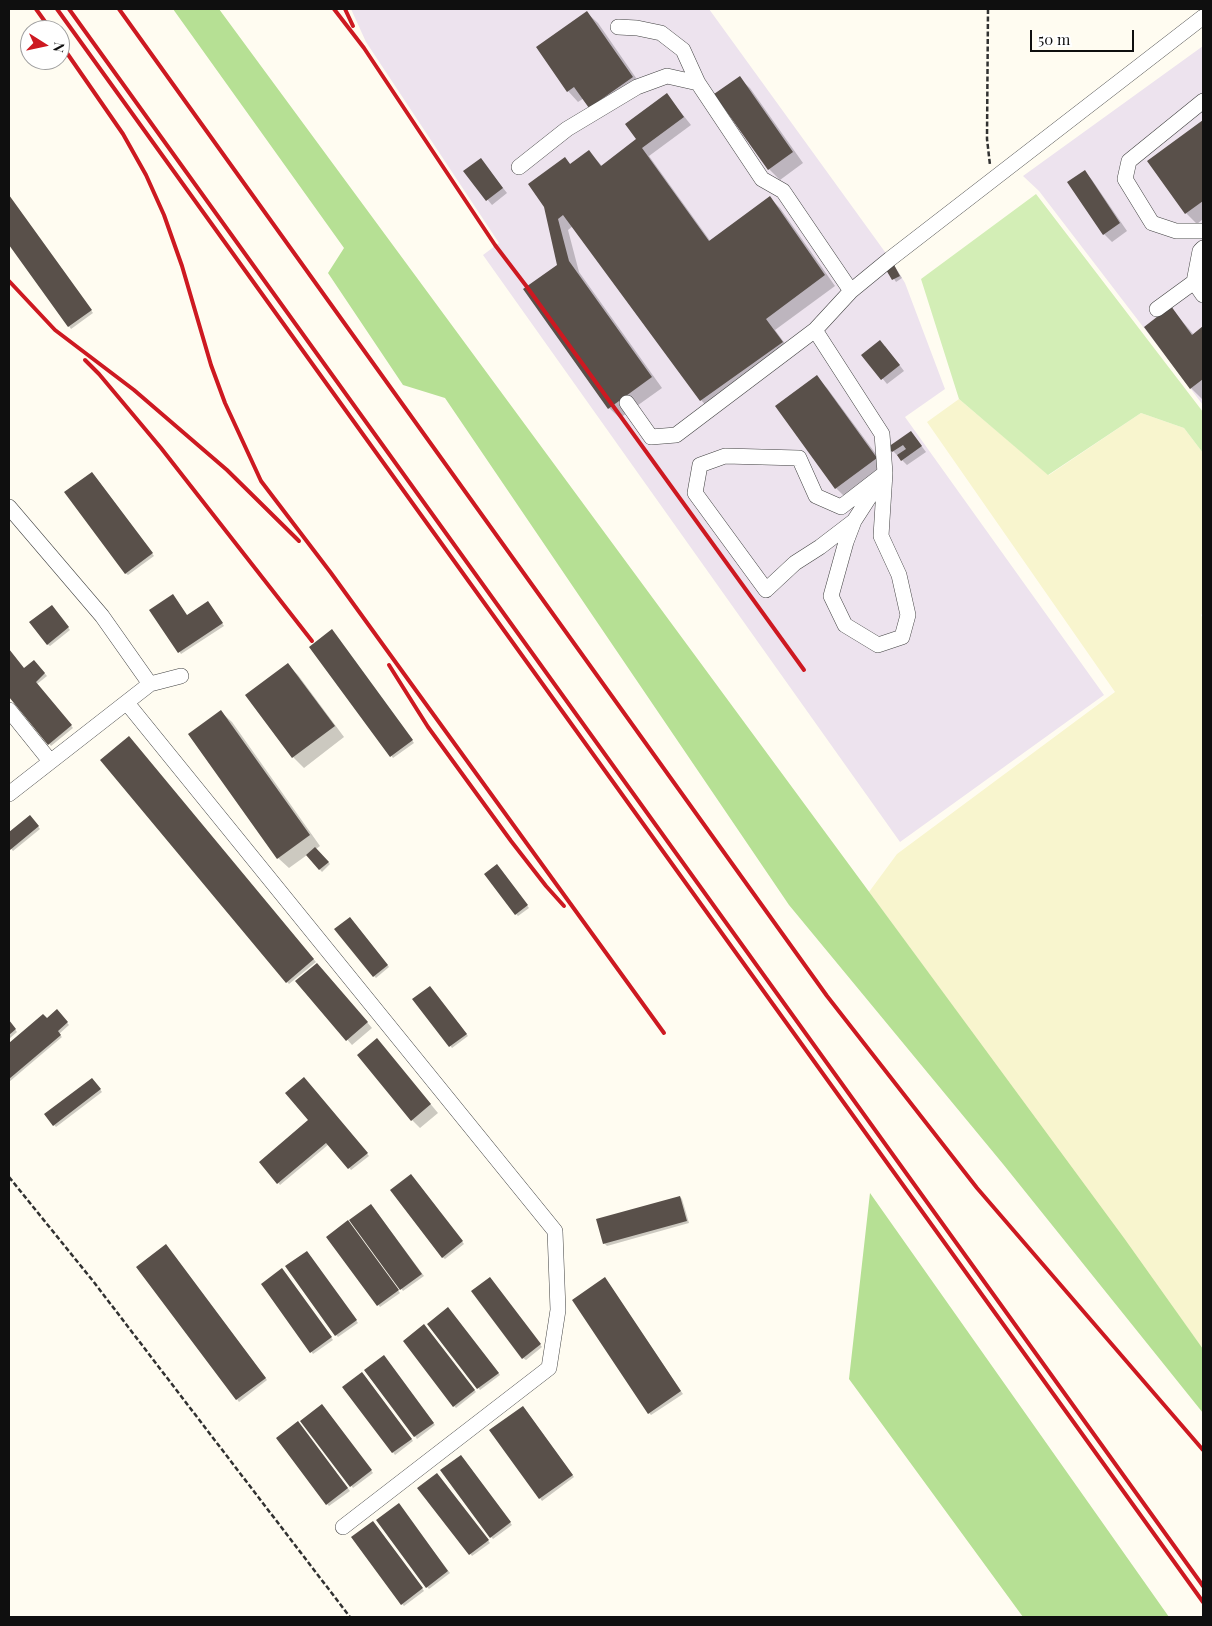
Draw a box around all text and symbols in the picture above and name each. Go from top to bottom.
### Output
north arrow [20,20,70,70]
scale bar [1032,20,1136,52]
text: 50 m [1038,29,1070,49]
text: N [49,41,70,54]

